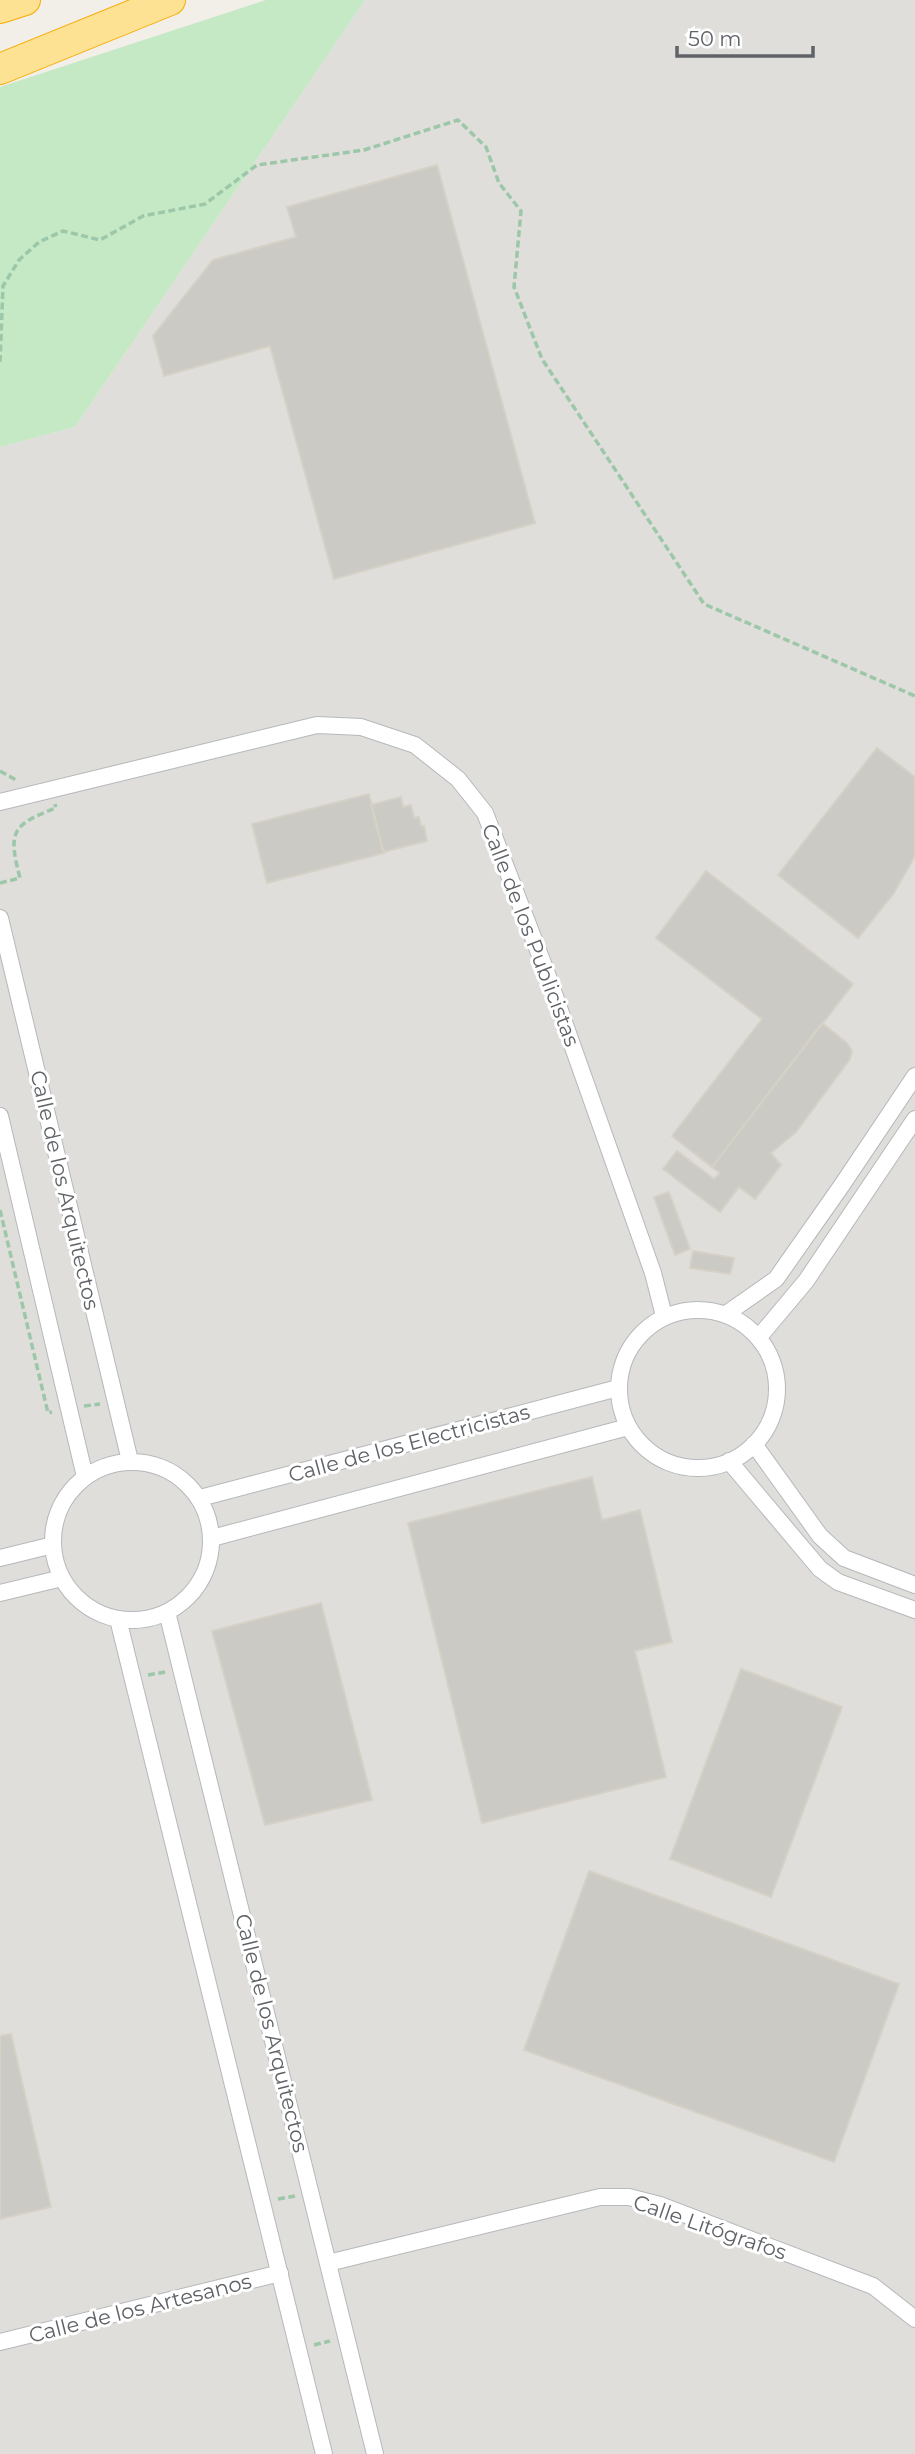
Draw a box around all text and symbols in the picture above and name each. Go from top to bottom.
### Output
scale bar [677,14,814,58]
text: 50 m [688,26,742,51]
street label: Calle de los Publicistas [477,820,585,1050]
street label: Calle de los Arquitectos [25,1068,105,1312]
street label: Calle de los Electricistas [286,1399,532,1487]
street label: Calle de los Arquitectos [230,1911,314,2155]
street label: Calle Litógrafos [630,2189,790,2265]
street label: Calle de los Artesanos [26,2268,254,2348]

